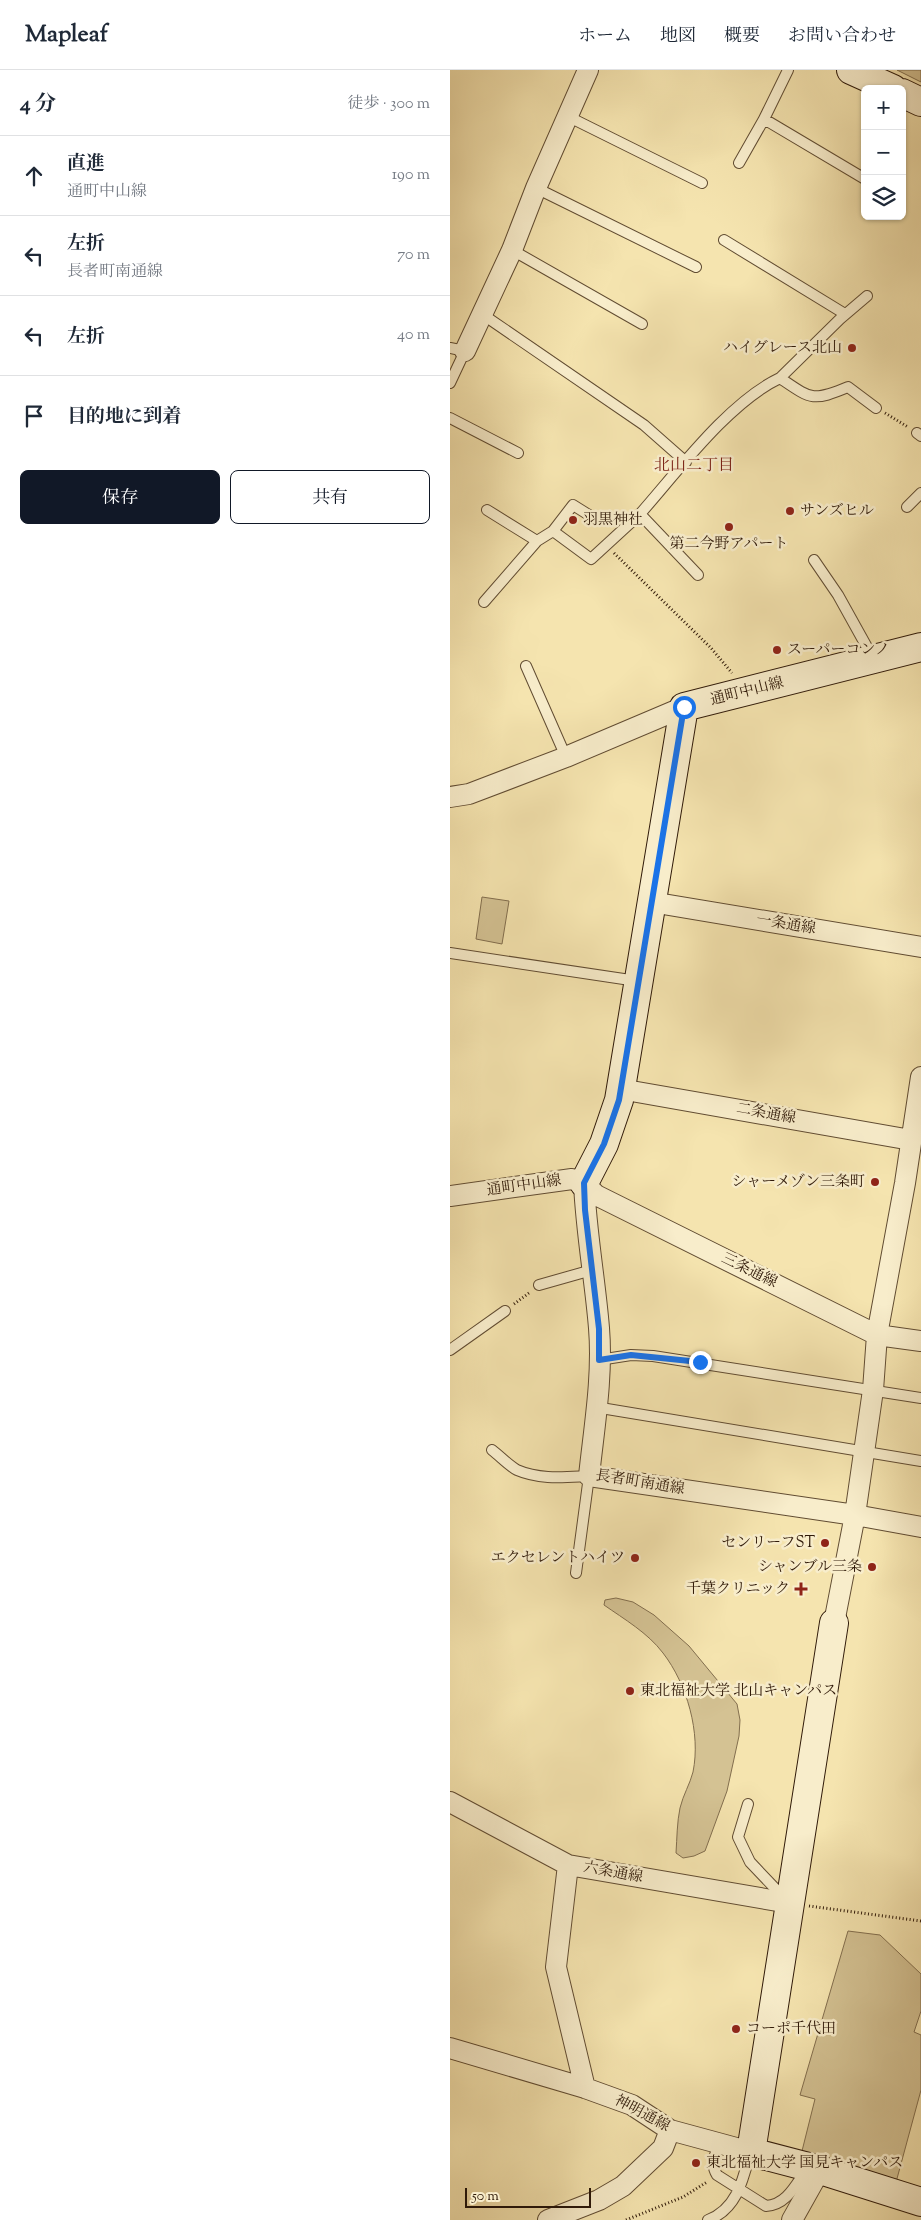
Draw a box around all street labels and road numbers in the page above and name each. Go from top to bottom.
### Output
street label: 通町中山線 [708,673,786,711]
street label: 一条通線 [755,910,817,940]
street label: 二条通線 [735,1098,797,1130]
street label: 通町中山線 [485,1170,563,1202]
street label: 三条通線 [717,1248,781,1294]
street label: 長者町南通線 [594,1466,686,1500]
street label: 六条通線 [582,1857,644,1889]
street label: 神明通線 [611,2091,673,2137]

